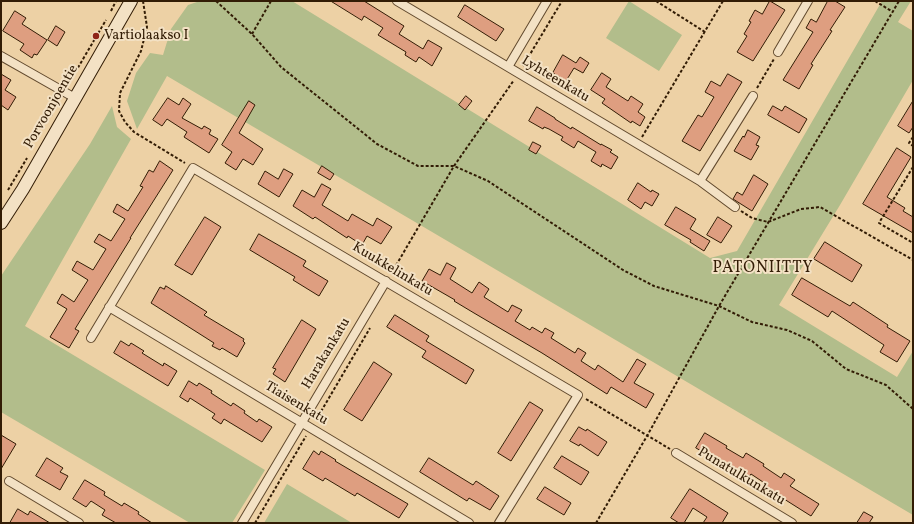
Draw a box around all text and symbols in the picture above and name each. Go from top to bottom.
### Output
place label: Vartiolaakso I [104,28,189,44]
marker: Vartiolaakso I [91,31,101,41]
street label: Lyhteenkatu [518,53,592,107]
street label: Porvoonjoentie [21,62,83,152]
street label: Kuukkelinkatu [349,239,435,301]
district label: PATONIITTY [712,259,814,279]
street label: Harakankatu [299,315,355,393]
street label: Tiaisenkatu [261,378,331,430]
street label: Punatulkunkatu [694,444,788,510]

